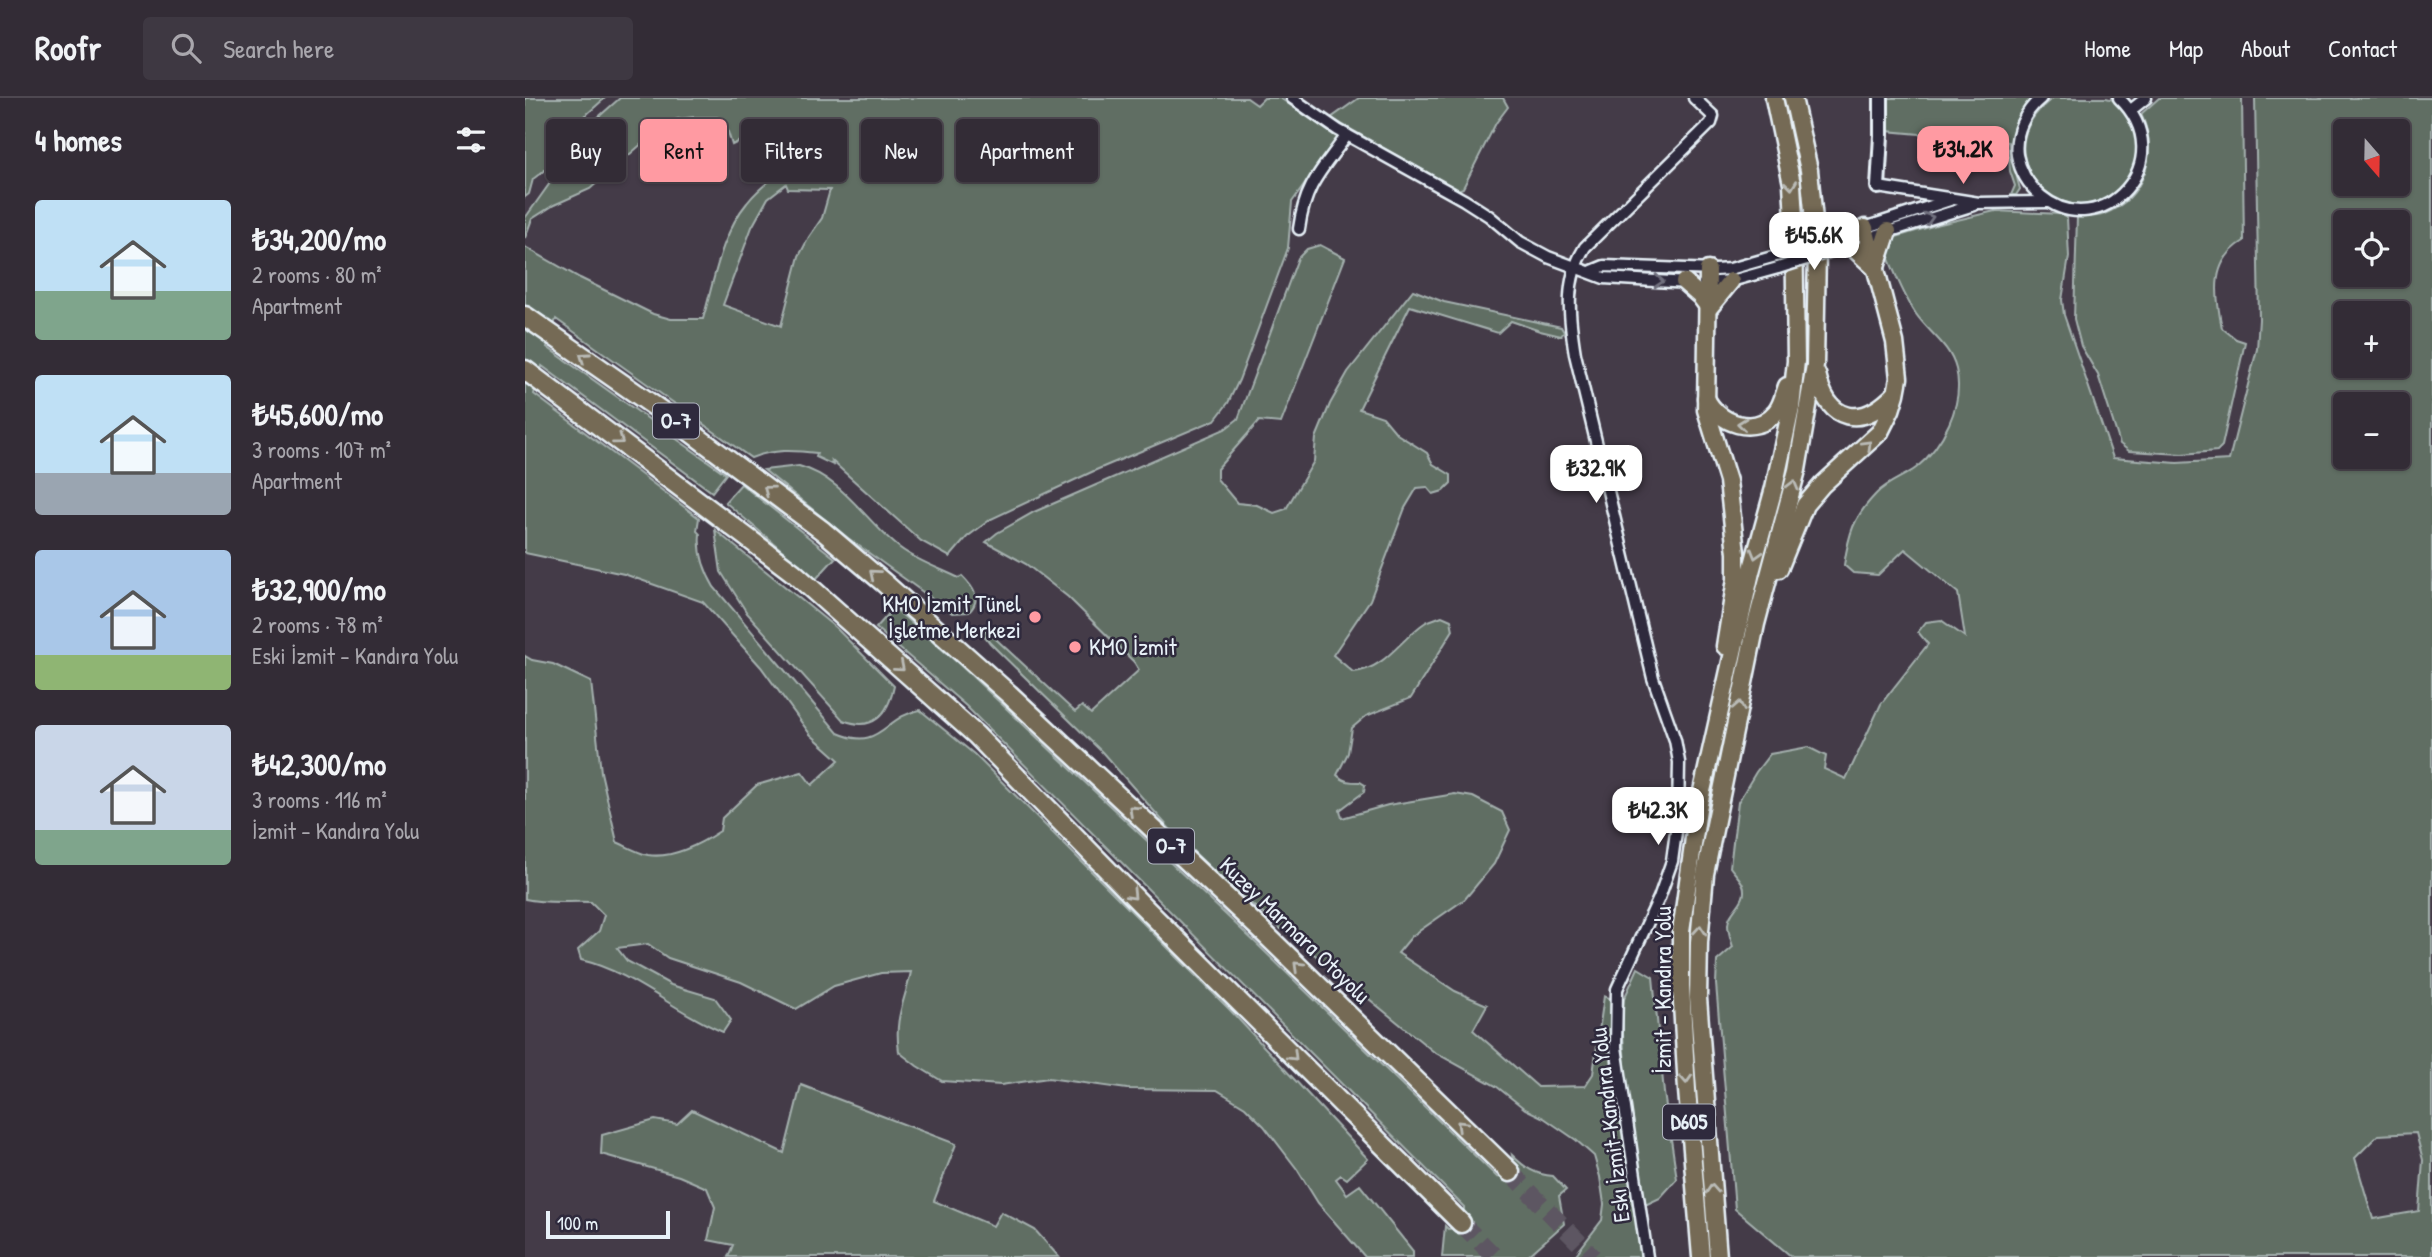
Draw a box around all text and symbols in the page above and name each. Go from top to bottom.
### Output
search box [143,17,633,80]
text: Roofr [35,26,101,70]
icon: search [167,29,205,67]
text: Search here [223,31,334,66]
text: Home [2084,32,2131,64]
text: Map [2169,32,2203,64]
text: About [2241,32,2290,64]
text: Contact [2328,32,2397,64]
chip: Buy [546,119,626,182]
chip: Rent [640,119,727,182]
chip: Filters [741,119,847,182]
chip: New [861,119,942,182]
chip: Apartment [956,119,1098,182]
north arrow [2333,119,2410,196]
map controls [2333,119,2410,469]
text: 4 homes [35,120,122,160]
icon: filters [452,121,490,159]
pin: ₺34.2K [1906,126,2020,186]
text: ₺34.2K [1933,133,1993,164]
one-way arrow [1783,179,1798,190]
button: locate [2333,210,2410,287]
pin: ₺45.6K [1757,212,1871,272]
one-way arrow [1923,212,1935,227]
text: ₺34,200/mo [252,219,386,259]
text: ₺45.6K [1785,219,1843,250]
icon: home [91,228,175,312]
text: 2 rooms · 80 m² [252,259,382,290]
one-way arrow [1653,273,1664,288]
text: Apartment [252,290,342,321]
button: + [2333,301,2410,378]
one-way arrow [579,353,592,365]
button: − [2333,392,2410,469]
text: ₺45,600/mo [252,394,383,434]
icon: home [91,403,175,487]
road number: O-7 [653,404,699,438]
one-way arrow [1736,417,1747,432]
one-way arrow [611,432,624,445]
text: 3 rooms · 107 m² [252,434,391,465]
one-way arrow [1859,440,1872,453]
pin: ₺32.9K [1539,446,1653,505]
text: ₺32.9K [1566,452,1626,483]
text: Apartment [252,465,342,496]
one-way arrow [1785,479,1799,491]
one-way arrow [763,486,776,499]
one-way arrow [1749,548,1764,560]
text: ₺32,900/mo [252,569,386,609]
one-way arrow [869,570,882,582]
icon: home [91,578,175,662]
place label: KMO İzmit Tünel İşletme Merkezi [882,588,1022,645]
text: 2 rooms · 78 m² [252,609,383,640]
marker: KMO İzmit Tünel İşletme Merkezi [1027,609,1043,625]
place label: KMO İzmit [1089,631,1178,662]
marker: KMO İzmit [1067,639,1083,655]
text: Eski İzmit - Kandıra Yolu [252,640,458,671]
one-way arrow [892,659,905,671]
one-way arrow [1731,700,1746,712]
text: ₺42,300/mo [252,744,386,784]
icon: home [91,753,175,837]
text: 3 rooms · 116 m² [252,784,387,815]
pin: ₺42.3K [1601,788,1715,847]
text: ₺42.3K [1628,794,1688,825]
one-way arrow [1128,806,1141,819]
text: İzmit - Kandıra Yolu [252,815,419,846]
road number: O-7 [1148,828,1194,864]
street label: Kuzey Marmara Otoyolu [1213,849,1378,1010]
one-way arrow [1124,887,1137,900]
street label: İzmit - Kandıra Yolu [1647,906,1678,1074]
one-way arrow [1692,924,1707,935]
one-way arrow [1294,961,1307,974]
street label: Eskı İzmit-Kandıra Yolu [1582,1026,1637,1224]
one-way arrow [1285,1048,1298,1061]
one-way arrow [1678,1074,1693,1085]
road number: D605 [1663,1104,1715,1140]
one-way arrow [1457,1120,1470,1133]
one-way arrow [1705,1183,1720,1194]
scale bar [546,1208,670,1240]
text: 100 m [557,1210,598,1236]

